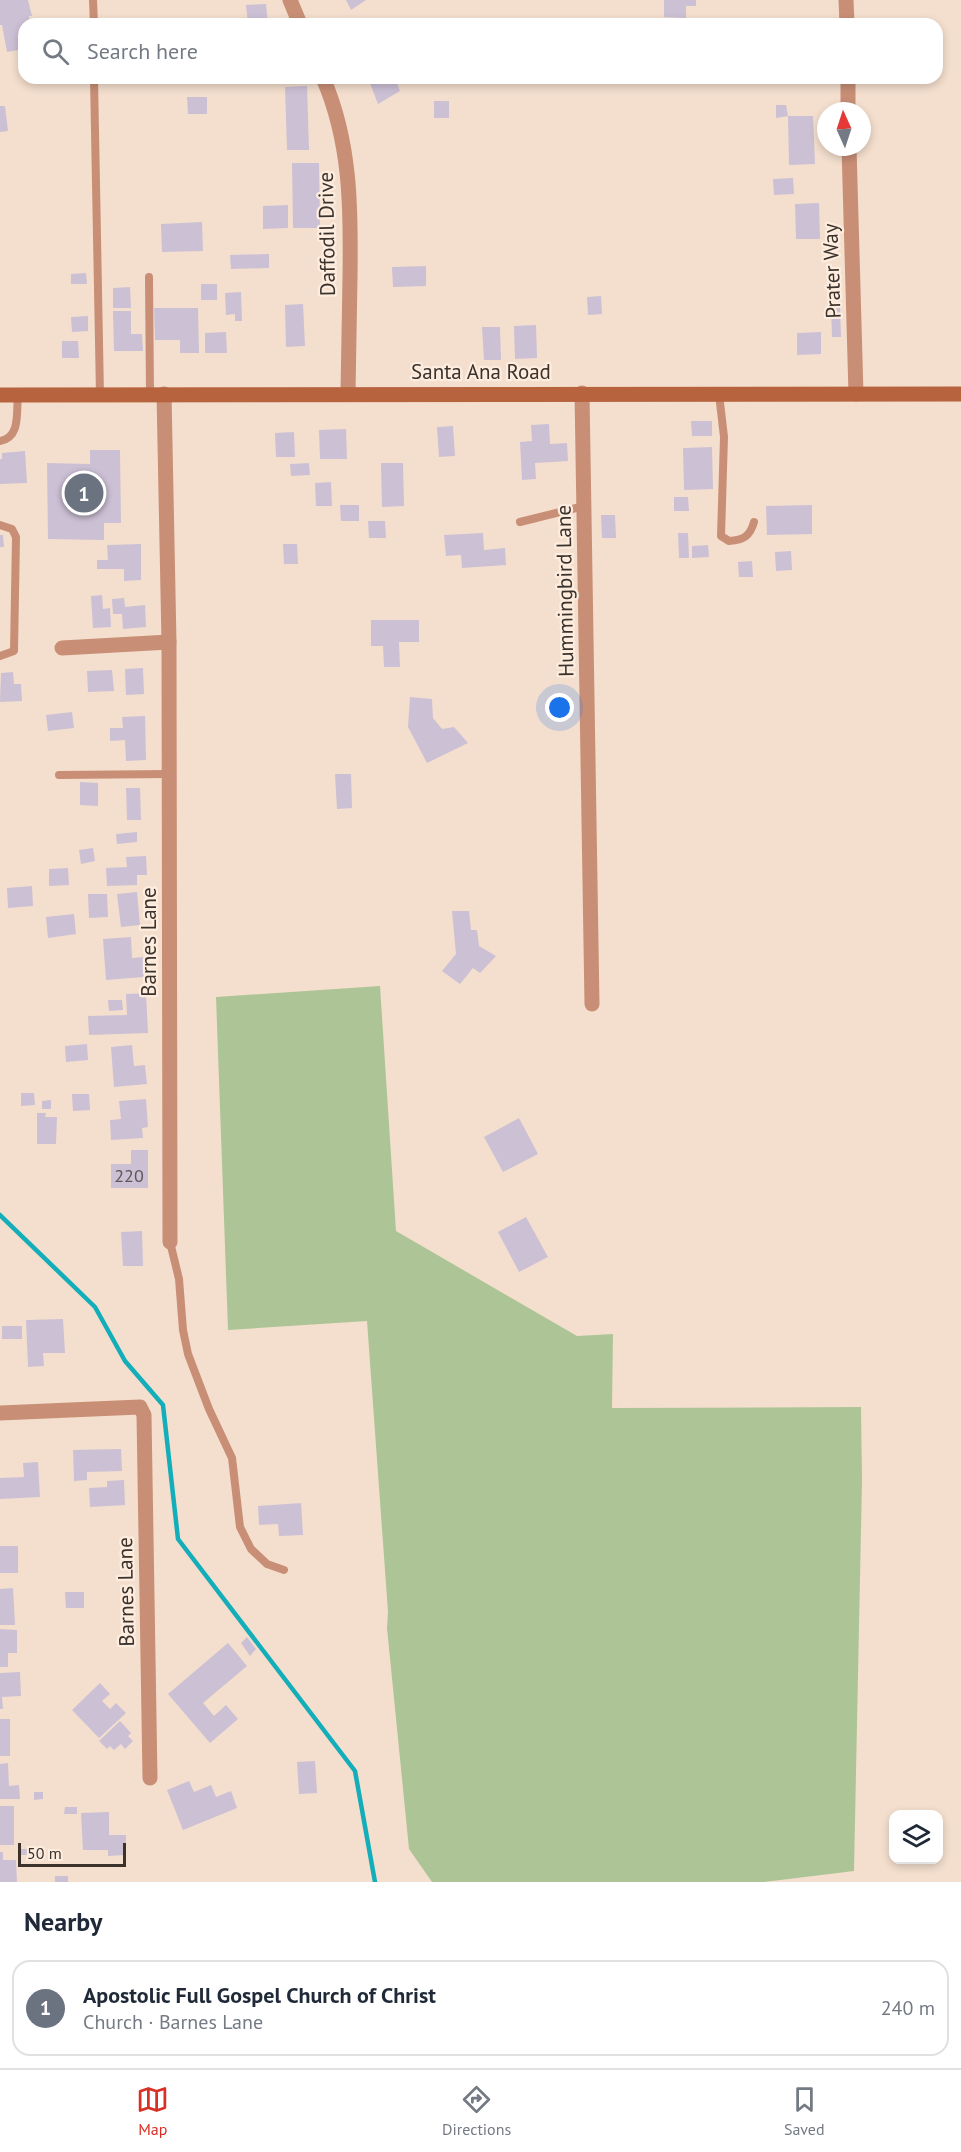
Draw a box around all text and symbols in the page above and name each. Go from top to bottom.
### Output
search box [18,18,943,84]
icon: search [39,35,72,68]
text: Search here [87,37,198,65]
north arrow [817,102,871,156]
street label: Daffodil Drive [312,172,341,296]
street label: Prater Way [816,223,847,319]
street label: Santa Ana Road [411,358,551,385]
pin: 1 [64,470,104,516]
street label: Hummingbird Lane [550,505,579,677]
your location [545,693,574,722]
street label: Barnes Lane [135,887,162,997]
house number: 220 [114,1164,144,1187]
street label: Barnes Lane [111,1537,140,1647]
map controls [889,1810,943,1864]
button: layers [889,1810,943,1864]
scale bar [18,1840,126,1868]
text: 50 m [27,1843,62,1863]
text: Nearby [24,1905,102,1938]
text: Apostolic Full Gospel Church of Christ [83,1981,436,2009]
text: 1 [40,1995,51,2021]
text: 240 m [881,1995,935,2021]
text: Church · Barnes Lane [83,2009,263,2035]
tab: Map [136,2083,169,2139]
tab: Directions [442,2083,511,2139]
tab: Saved [784,2083,825,2139]

